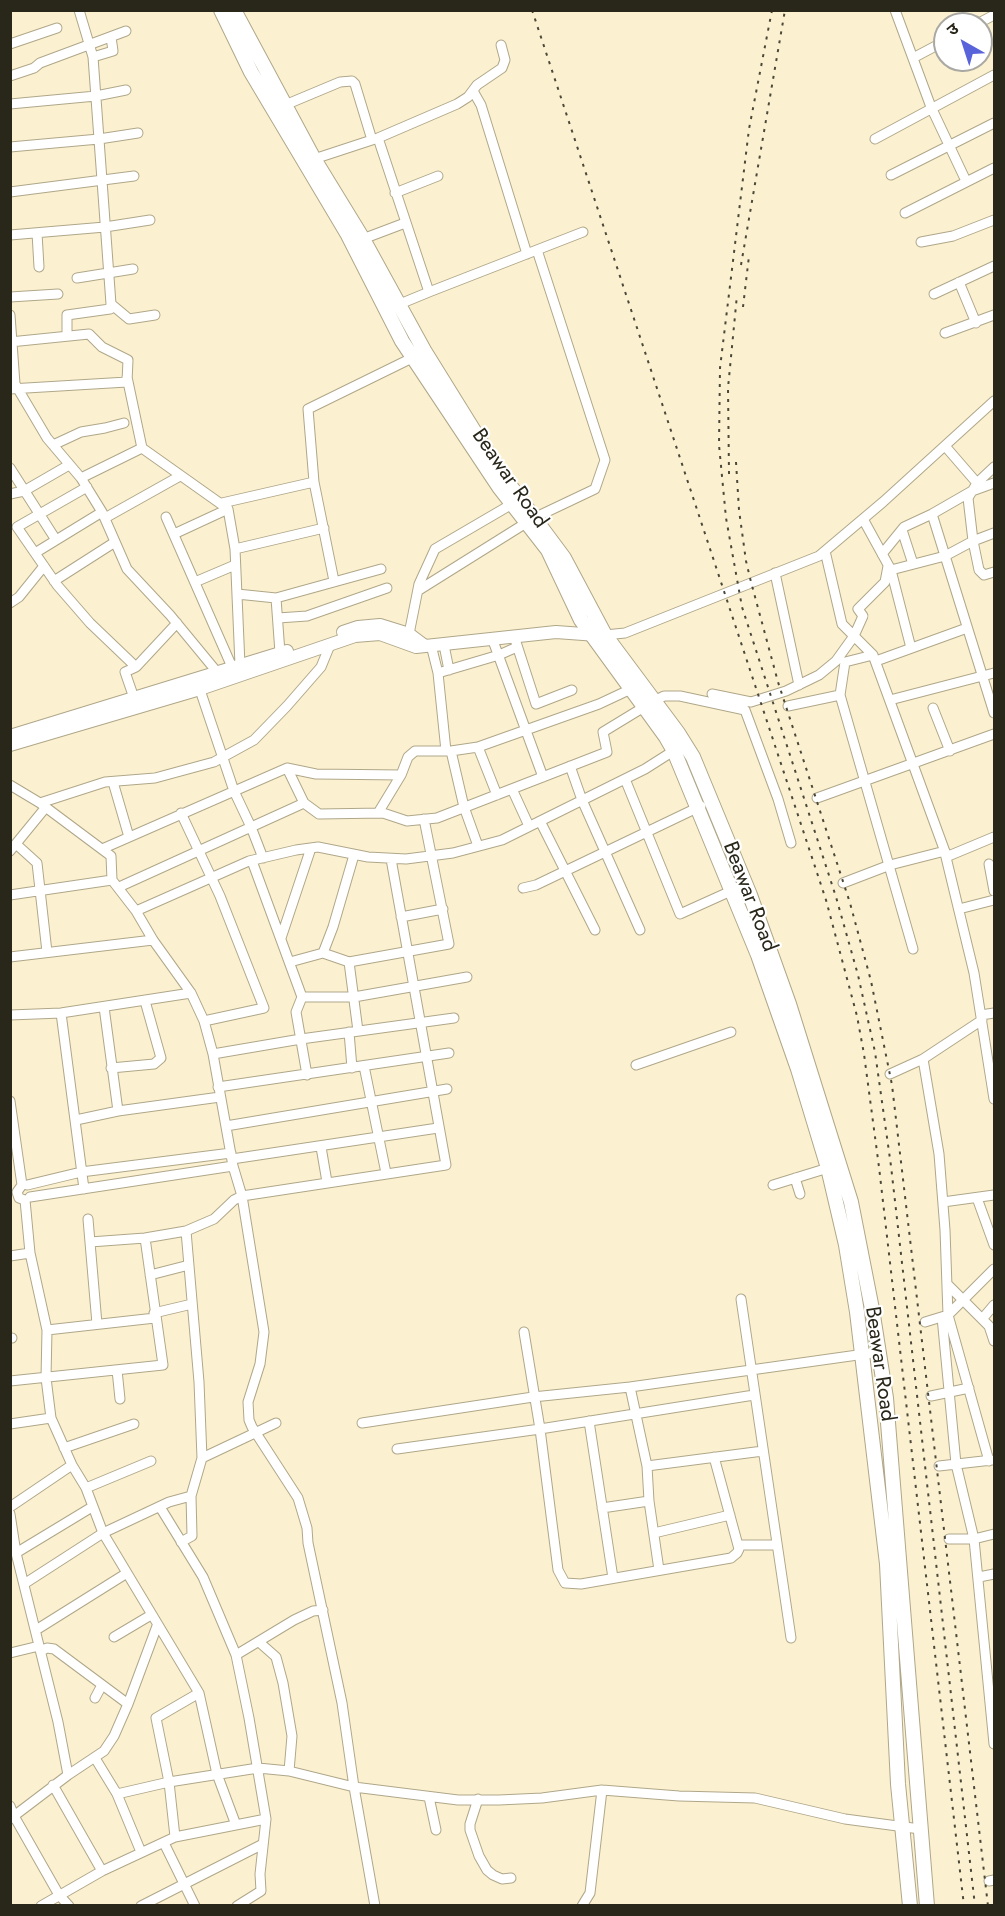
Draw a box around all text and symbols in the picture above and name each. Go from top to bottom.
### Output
north arrow [933,12,993,72]
text: उ [942,17,963,41]
street label: Beawar Road [465,424,553,534]
street label: Beawar Road [717,838,781,956]
street label: Beawar Road [858,1305,900,1423]

